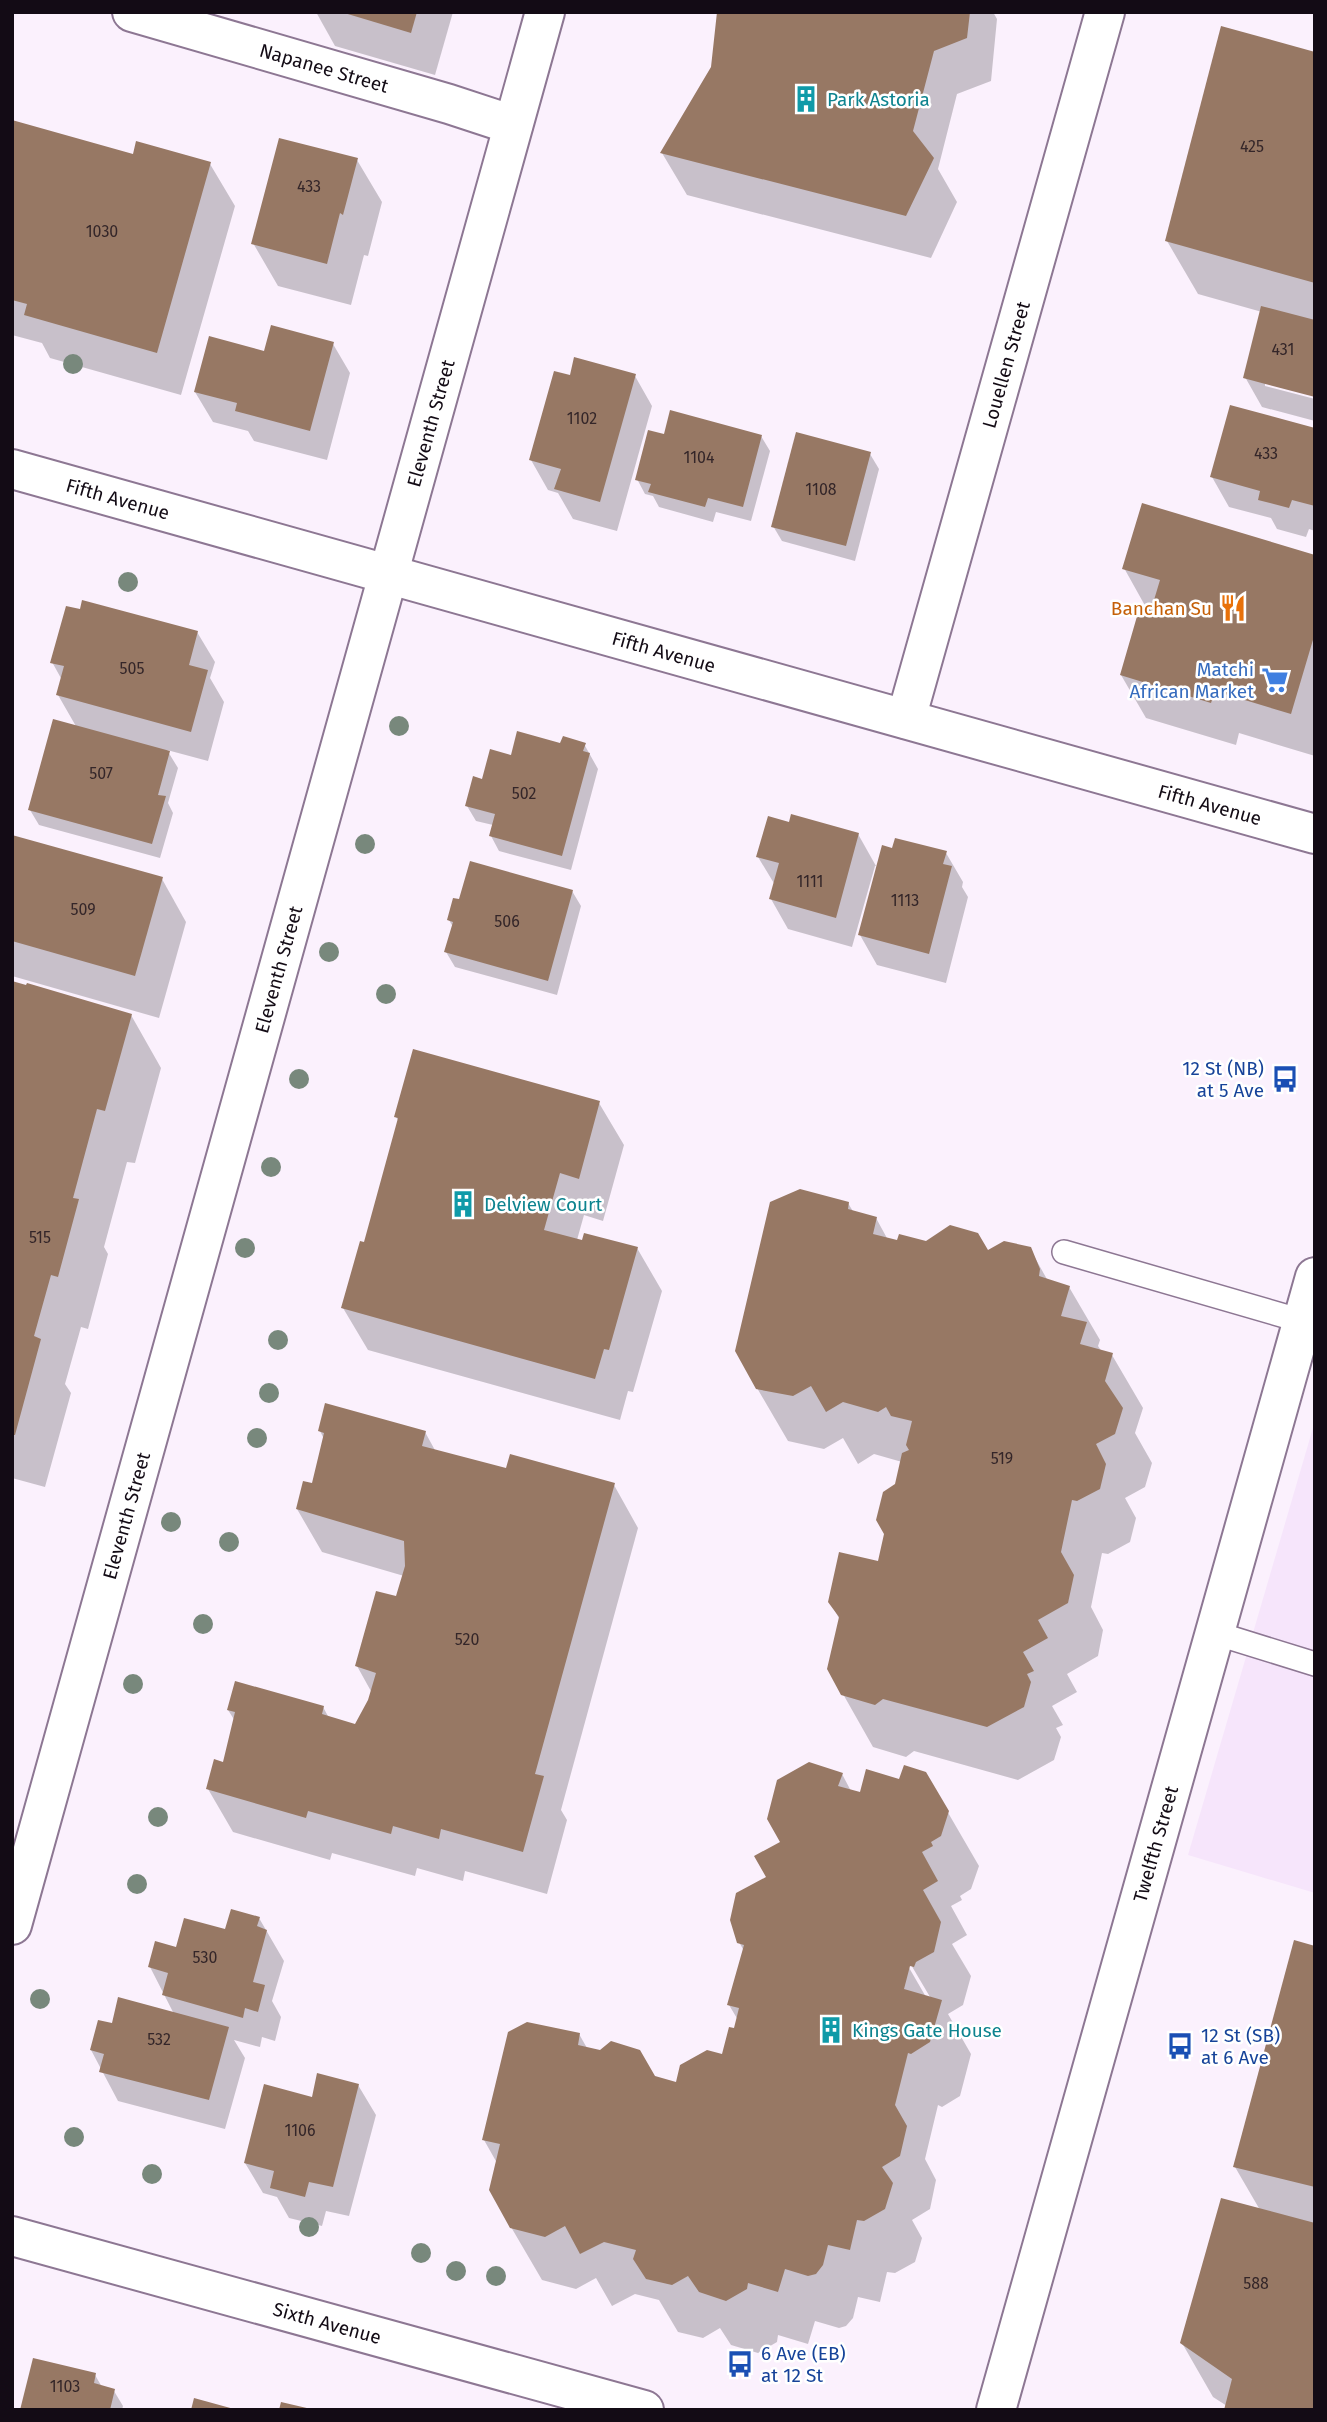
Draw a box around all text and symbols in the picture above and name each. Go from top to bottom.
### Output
street label: Napanee Street [257,38,391,97]
building icon: Park Astoria [791,84,821,114]
place label: Park Astoria [827,88,930,111]
house number: 425 [1240,137,1264,156]
house number: 433 [297,177,321,196]
house number: 1030 [86,222,118,241]
street label: Louellen Street [977,299,1035,431]
house number: 431 [1272,340,1294,359]
street label: Eleventh Street [402,357,459,489]
house number: 1102 [567,409,597,428]
house number: 433 [1254,444,1278,463]
house number: 1104 [683,448,715,467]
street label: Fifth Avenue [64,473,172,524]
house number: 1108 [805,480,837,499]
restaurant icon: Banchan Su [1218,593,1248,623]
place label: Banchan Su [1111,597,1212,620]
street label: Fifth Avenue [610,626,718,677]
place label: Matchi African Market [1129,658,1254,703]
house number: 505 [120,659,144,678]
supermarket icon: Matchi African Market [1260,665,1290,695]
house number: 507 [89,764,113,783]
street label: Fifth Avenue [1155,779,1264,830]
house number: 502 [512,784,536,803]
house number: 1111 [796,872,824,891]
house number: 1113 [891,891,919,910]
house number: 509 [70,900,96,919]
street label: Eleventh Street [250,903,307,1036]
house number: 506 [494,912,520,931]
place label: 12 St (NB) at 5 Ave [1182,1057,1264,1102]
bus stop icon: 12 St (NB) at 5 Ave [1270,1064,1300,1094]
building icon: Delview Court [448,1189,478,1219]
place label: Delview Court [484,1193,602,1216]
house number: 515 [29,1228,51,1247]
street label: Eleventh Street [97,1449,155,1582]
house number: 519 [991,1449,1013,1468]
house number: 520 [455,1630,479,1649]
street label: Twelfth Street [1128,1783,1183,1905]
house number: 530 [193,1948,217,1967]
building icon: Kings Gate House [816,2015,846,2045]
place label: Kings Gate House [852,2019,1002,2042]
place label: 12 St (SB) at 6 Ave [1201,2024,1280,2069]
house number: 532 [147,2030,171,2049]
bus stop icon: 12 St (SB) at 6 Ave [1165,2031,1195,2061]
house number: 1106 [284,2121,316,2140]
house number: 588 [1243,2274,1269,2293]
street label: Sixth Avenue [271,2297,384,2349]
place label: 6 Ave (EB) at 12 St [761,2342,846,2387]
bus stop icon: 6 Ave (EB) at 12 St [725,2349,755,2379]
house number: 1103 [50,2377,80,2396]

